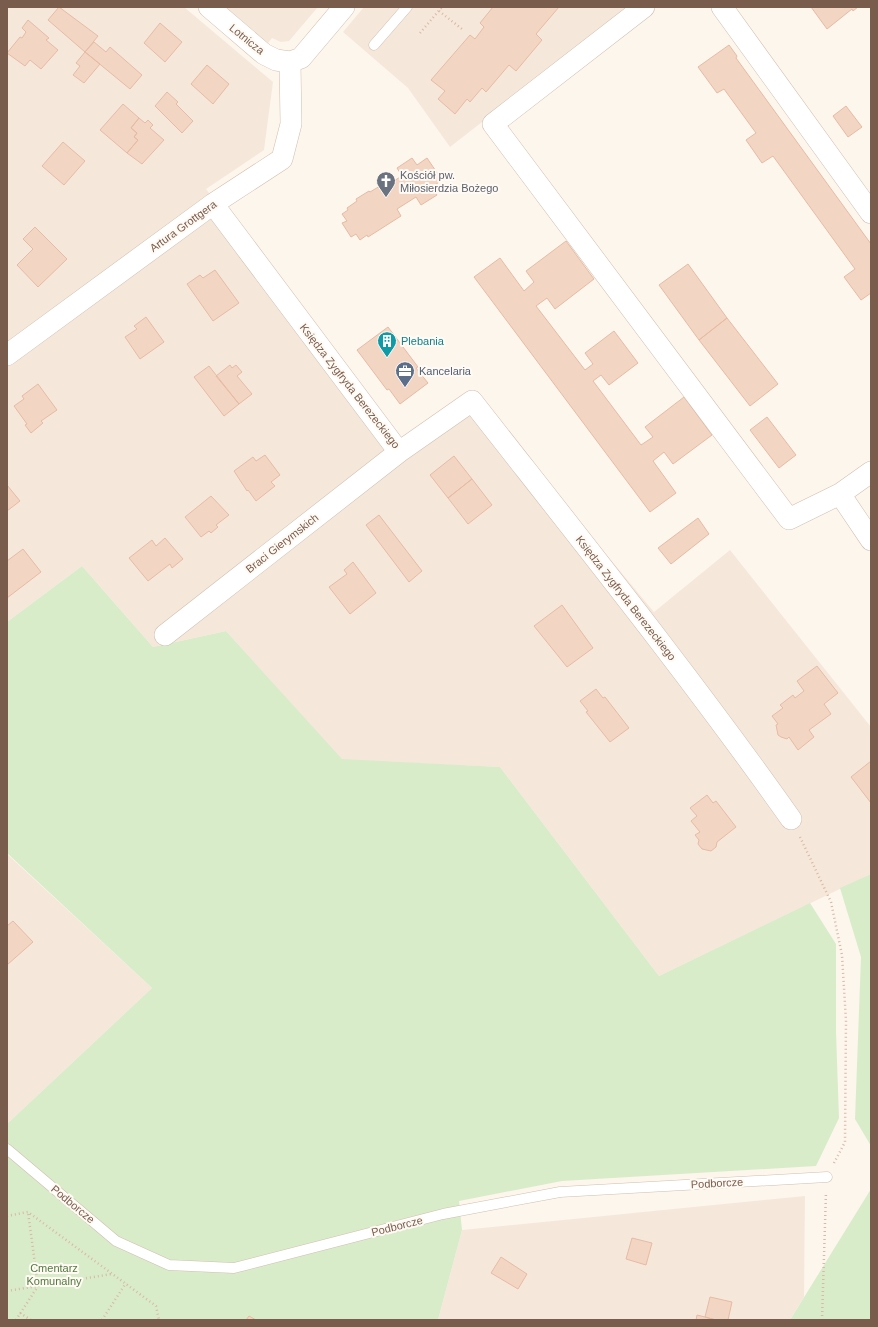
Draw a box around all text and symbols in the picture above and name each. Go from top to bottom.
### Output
street label: Lotnicza [227,21,267,57]
place label: Kościół pw. Miłosierdzia Bożego [400,169,498,194]
church icon: Kościół pw. Miłosierdzia Bożego [375,170,397,198]
street label: Artura Grottgera [147,197,219,254]
street label: Księdza Zygfryda Berezeckiego [298,321,402,451]
building icon: Plebania [376,330,398,358]
place label: Plebania [401,335,445,347]
office icon: Kancelaria [394,360,416,388]
place label: Kancelaria [419,365,472,377]
street label: Braci Gierymskich [243,511,321,575]
street label: Księdza Zygfryda Berezeckiego [574,533,678,663]
street label: Podborcze [690,1176,744,1190]
street label: Podborcze [49,1183,97,1225]
street label: Podborcze [370,1214,424,1238]
park label: Cmentarz Komunalny [26,1262,82,1287]

